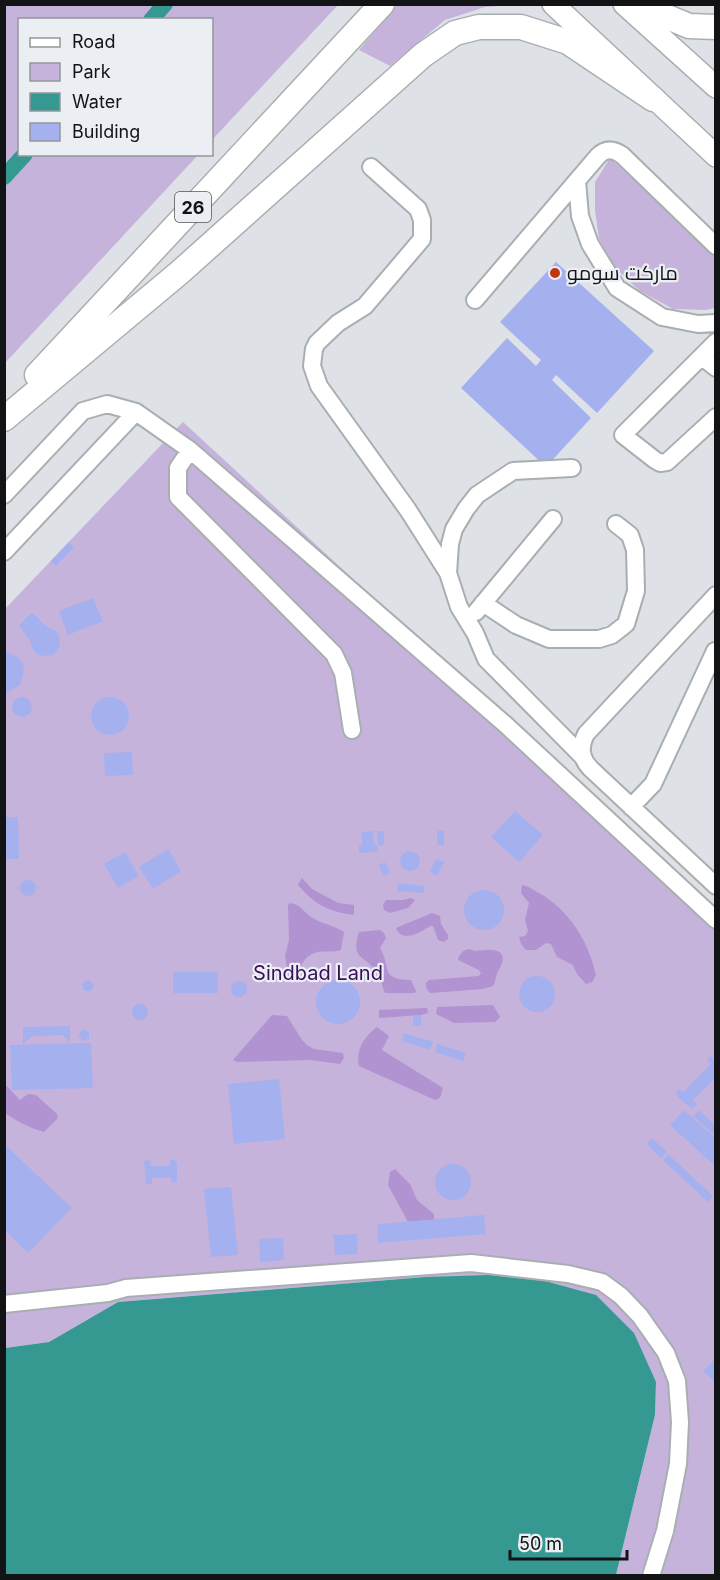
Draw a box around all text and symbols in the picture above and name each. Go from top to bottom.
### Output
legend [18,18,213,156]
text: Road [72,31,115,52]
text: Park [72,61,111,82]
text: Water [72,91,122,112]
text: Building [72,121,140,142]
road number: 26 [175,192,211,222]
place label: ماركت سومو [567,261,678,285]
marker: ماركت سومو [548,266,562,280]
park label: Sindbad Land [253,961,383,985]
scale bar [510,1523,627,1561]
text: 50 m [519,1533,562,1554]

